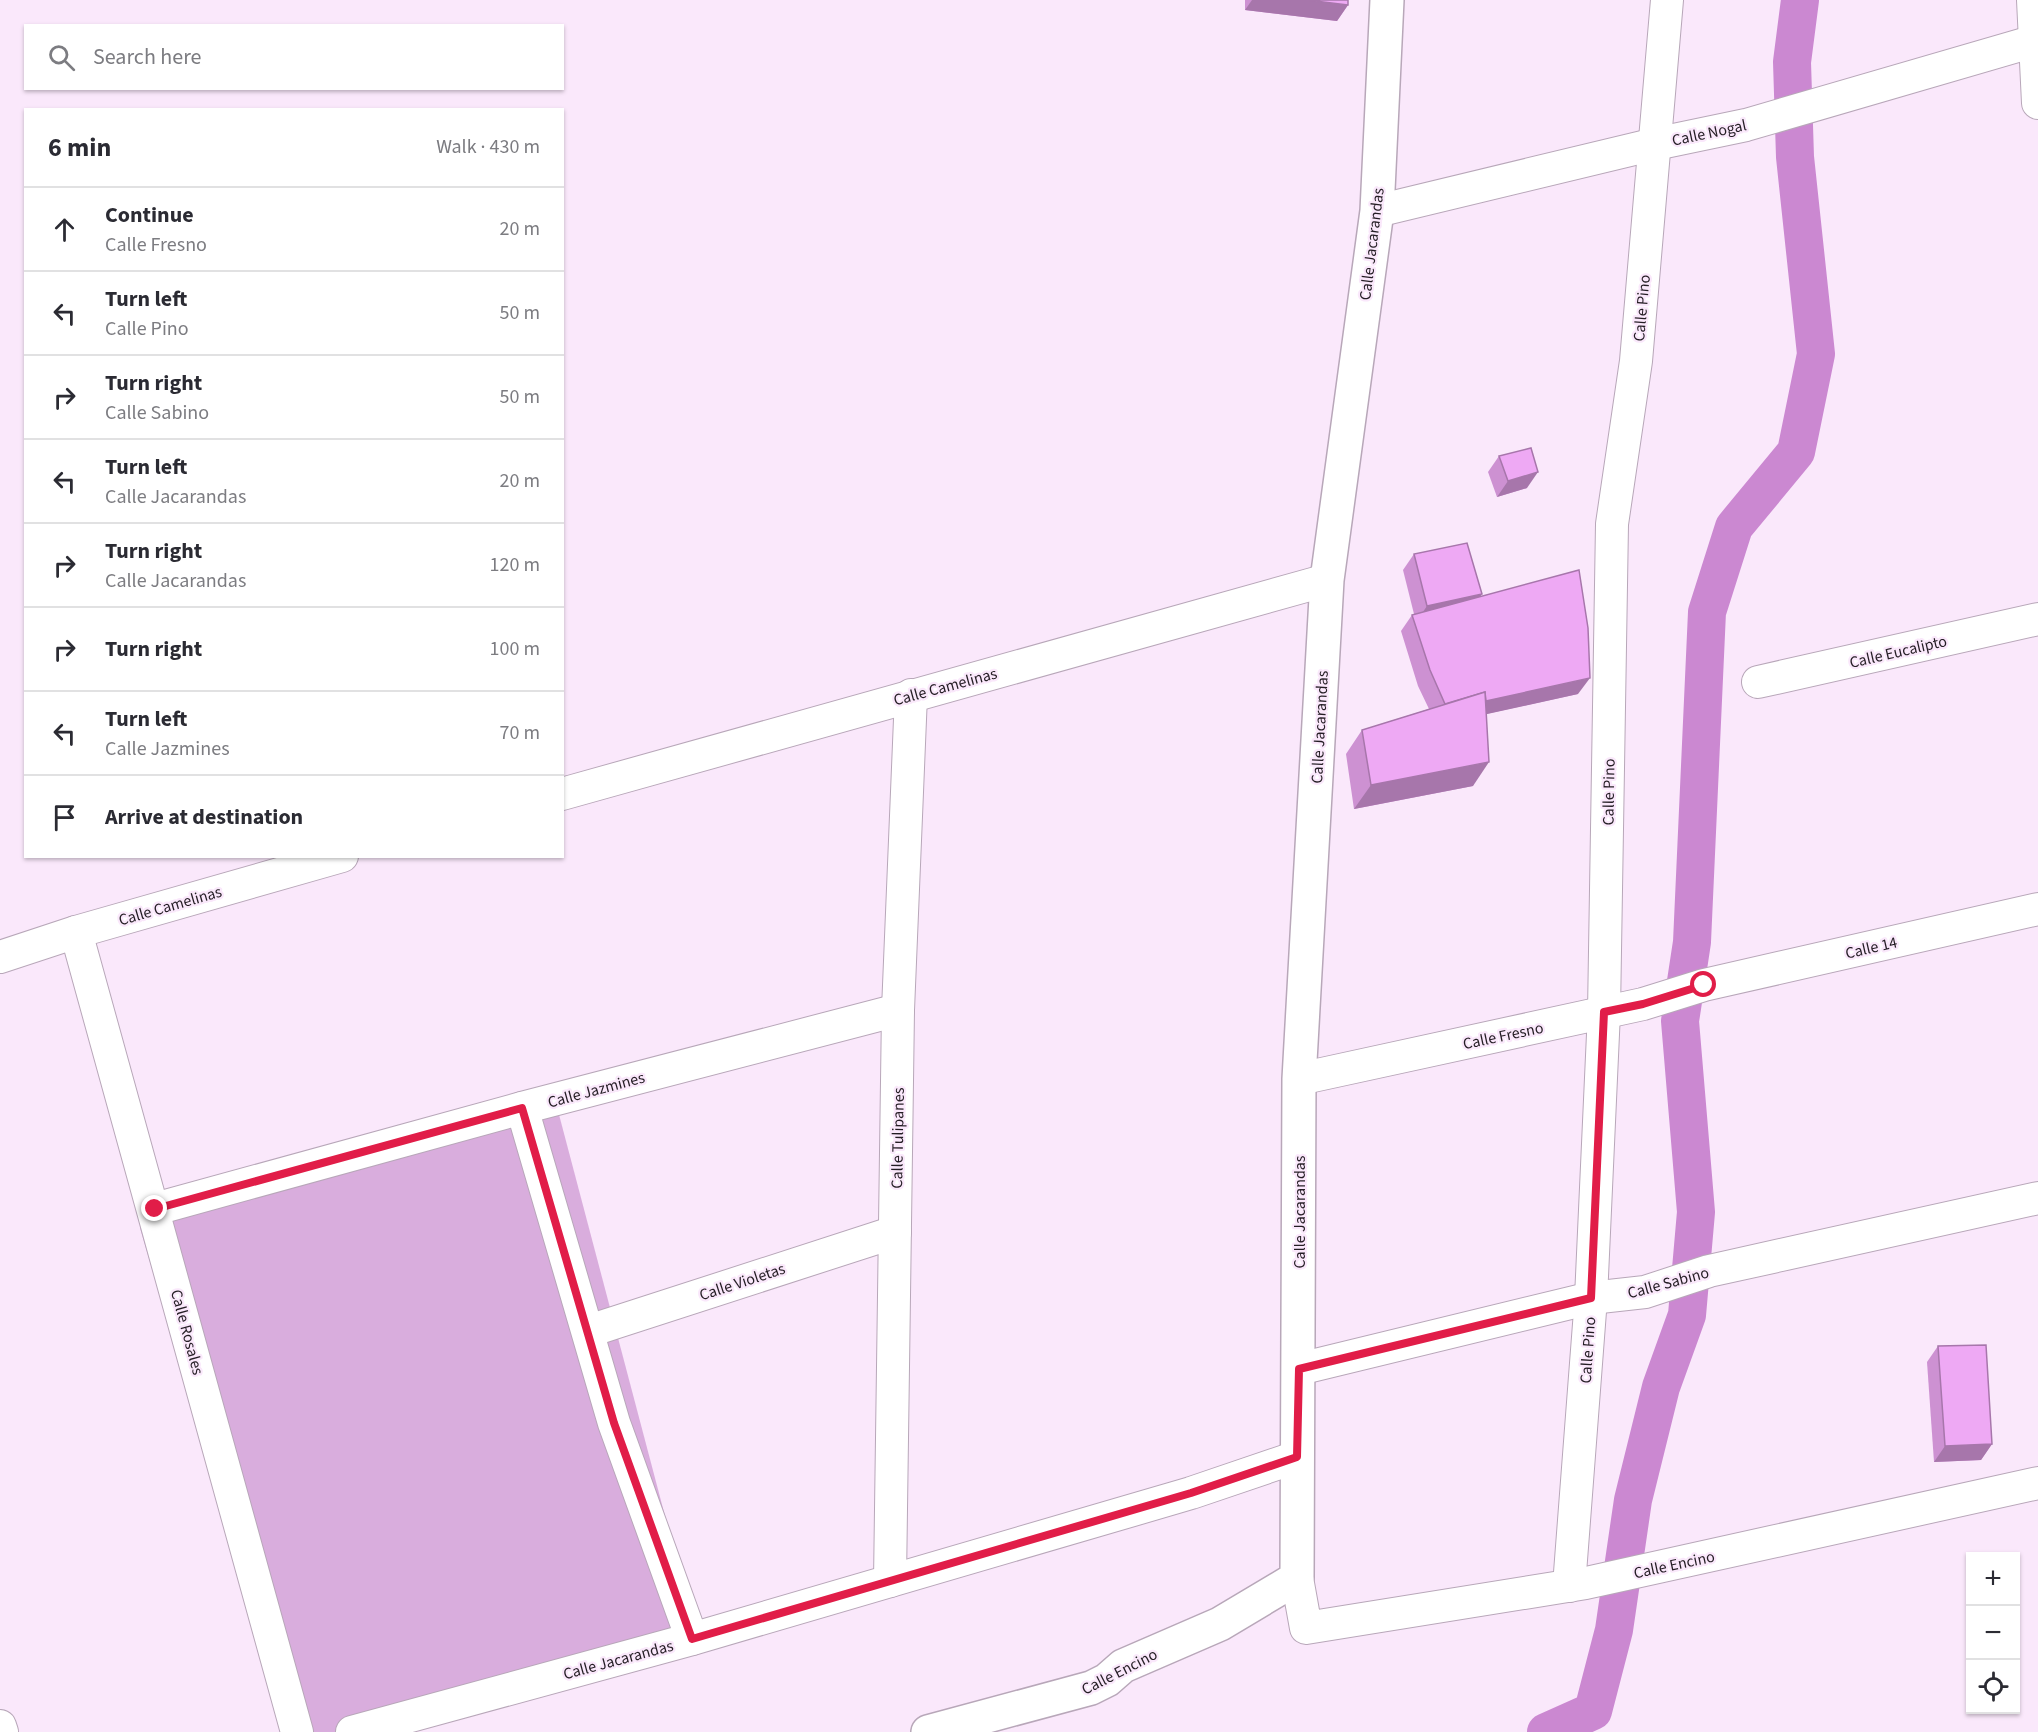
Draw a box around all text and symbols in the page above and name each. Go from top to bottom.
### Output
search box [24,24,564,90]
icon: search [45,41,78,74]
text: Search here [93,41,201,73]
street label: Calle Nogal [1670,114,1748,152]
text: 6 min [48,129,111,166]
text: Walk · 430 m [436,133,540,161]
street label: Calle Jacarandas [1354,186,1390,302]
text: Continue [105,199,194,231]
icon: ahead [48,213,81,246]
text: 20 m [500,215,540,243]
text: Calle Fresno [105,231,207,259]
street label: Calle Pino [1628,274,1656,342]
text: Turn left [105,283,187,315]
icon: left [48,297,81,330]
text: 50 m [500,299,540,327]
text: Calle Pino [105,315,189,343]
text: Turn right [105,367,202,399]
icon: right [48,381,81,414]
text: 50 m [500,383,540,411]
text: Calle Sabino [105,399,209,427]
text: Turn left [105,451,187,483]
icon: left [48,465,81,498]
text: 20 m [500,467,540,495]
text: Calle Jacarandas [105,483,246,511]
text: Turn right [105,535,202,567]
icon: right [48,549,81,582]
text: 120 m [490,551,540,579]
text: Calle Jacarandas [105,567,246,595]
street label: Calle Eucalipto [1847,630,1949,674]
icon: right [48,633,81,666]
text: Turn right [105,633,202,665]
text: 100 m [490,635,540,663]
street label: Calle Camelinas [891,662,1000,711]
street label: Calle Jacarandas [1306,670,1334,784]
text: Turn left [105,703,187,735]
icon: left [48,717,81,750]
text: 70 m [500,719,540,747]
text: Calle Jazmines [105,735,230,763]
street label: Calle Pino [1597,758,1621,826]
icon: arrive [48,801,81,834]
text: Arrive at destination [105,801,303,833]
street label: Calle Camelinas [116,881,225,931]
street label: Calle 14 [1843,931,1899,965]
route start [1690,971,1716,997]
street label: Calle Fresno [1461,1017,1545,1055]
street label: Calle Jazmines [545,1066,647,1113]
street label: Calle Tulipanes [886,1087,910,1189]
street label: Calle Jacarandas [1289,1155,1311,1269]
route end [141,1195,167,1221]
street label: Calle Violetas [697,1258,788,1306]
street label: Calle Sabino [1625,1262,1711,1304]
street label: Calle Rosales [165,1287,209,1378]
street label: Calle Pino [1575,1316,1601,1384]
street label: Calle Encino [1632,1546,1717,1584]
map controls [1966,1552,2020,1714]
button: + [1966,1552,2020,1606]
button: − [1966,1606,2020,1660]
street label: Calle Jacarandas [561,1635,676,1685]
street label: Calle Encino [1078,1643,1161,1700]
button: locate [1966,1660,2020,1714]

